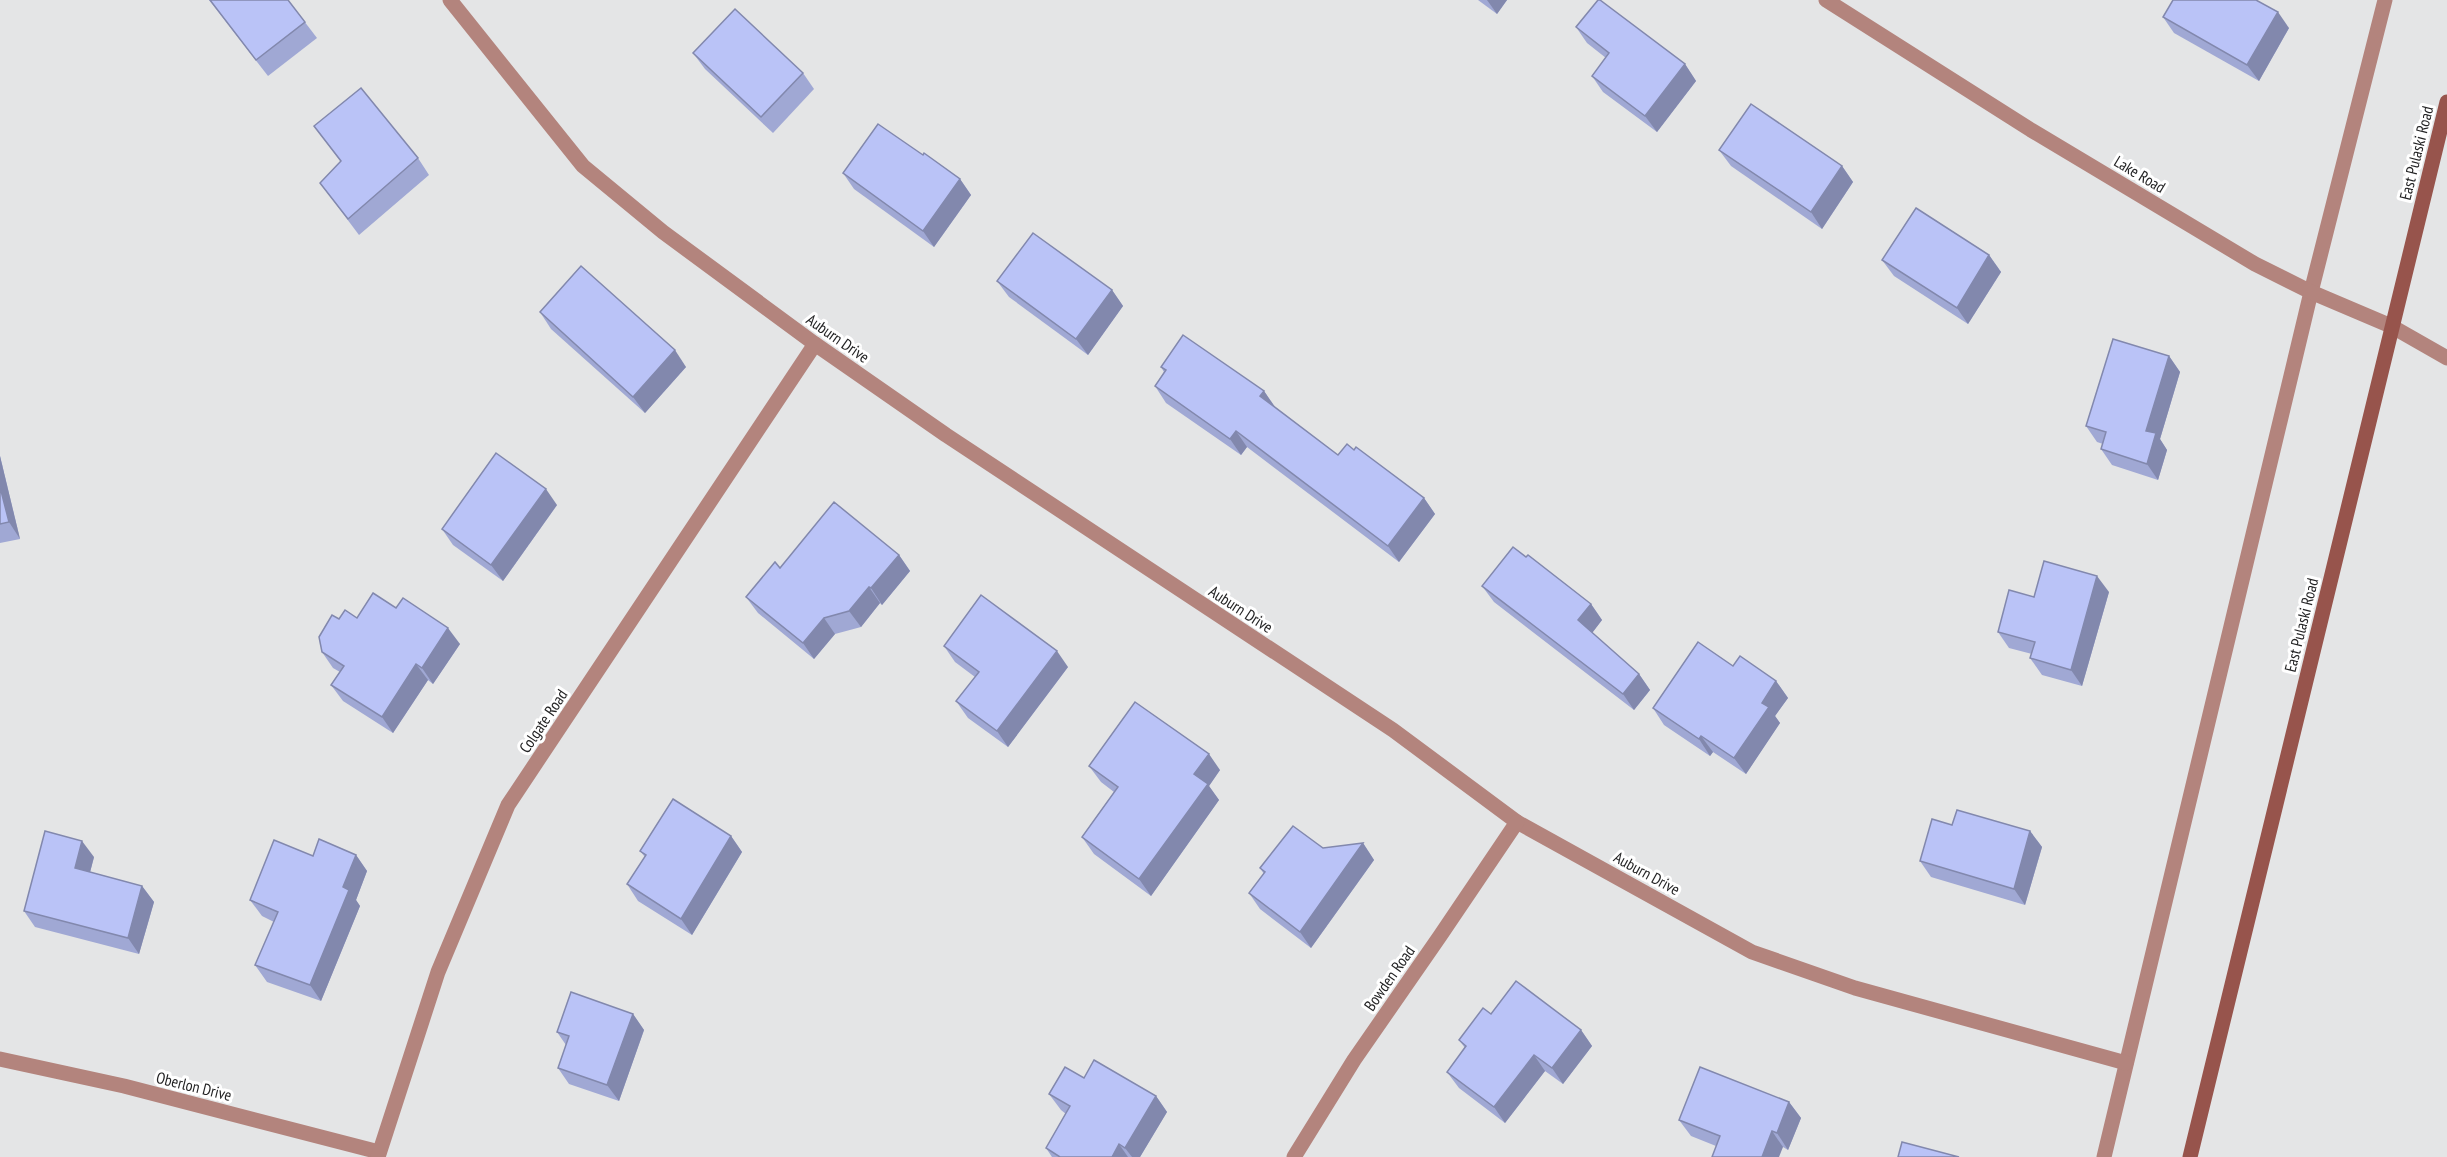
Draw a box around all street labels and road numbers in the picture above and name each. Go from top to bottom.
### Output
street label: East Pulaski Road [2395,104,2437,202]
street label: Lake Road [2111,151,2169,197]
street label: Auburn Drive [803,309,873,367]
street label: East Pulaski Road [2280,576,2322,674]
street label: Auburn Drive [1205,581,1277,637]
street label: Colgate Road [514,685,572,757]
street label: Auburn Drive [1611,847,1683,899]
street label: Bowden Road [1359,941,1419,1014]
street label: Oberlon Drive [154,1067,234,1105]

